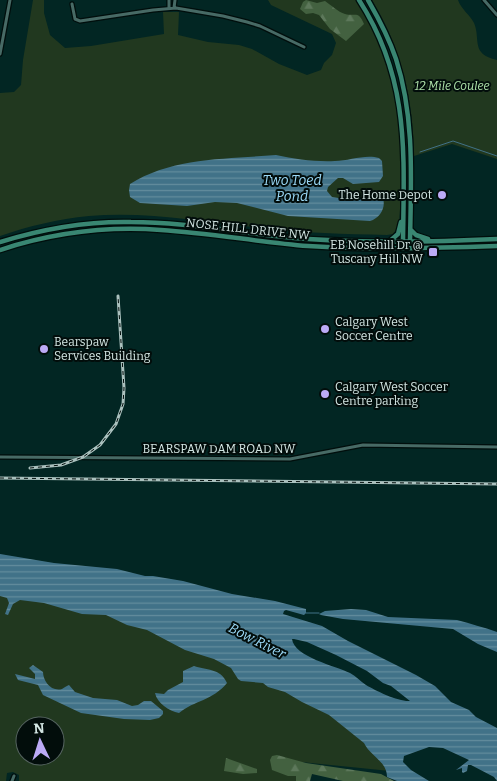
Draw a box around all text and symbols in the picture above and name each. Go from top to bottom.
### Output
park label: 12 Mile Coulee [414,79,490,93]
water label: Two Toed Pond [262,172,322,205]
place label: The Home Depot [339,188,433,202]
marker: The Home Depot [436,189,448,201]
street label: NOSE HILL DRIVE NW [185,216,311,243]
place label: EB Nosehill Dr @ Tuscany Hill NW [330,238,424,266]
marker: EB Nosehill Dr @ Tuscany Hill NW [427,246,439,258]
place label: Calgary West Soccer Centre [335,315,413,343]
marker: Calgary West Soccer Centre [319,323,331,335]
place label: Bearspaw Services Building [54,335,151,363]
marker: Bearspaw Services Building [38,343,50,355]
place label: Calgary West Soccer Centre parking [335,380,449,408]
marker: Calgary West Soccer Centre parking [319,388,331,400]
street label: BEARSPAW DAM ROAD NW [143,442,296,456]
water label: Bow River [226,619,290,663]
north arrow [15,716,65,766]
text: N [33,720,45,737]

